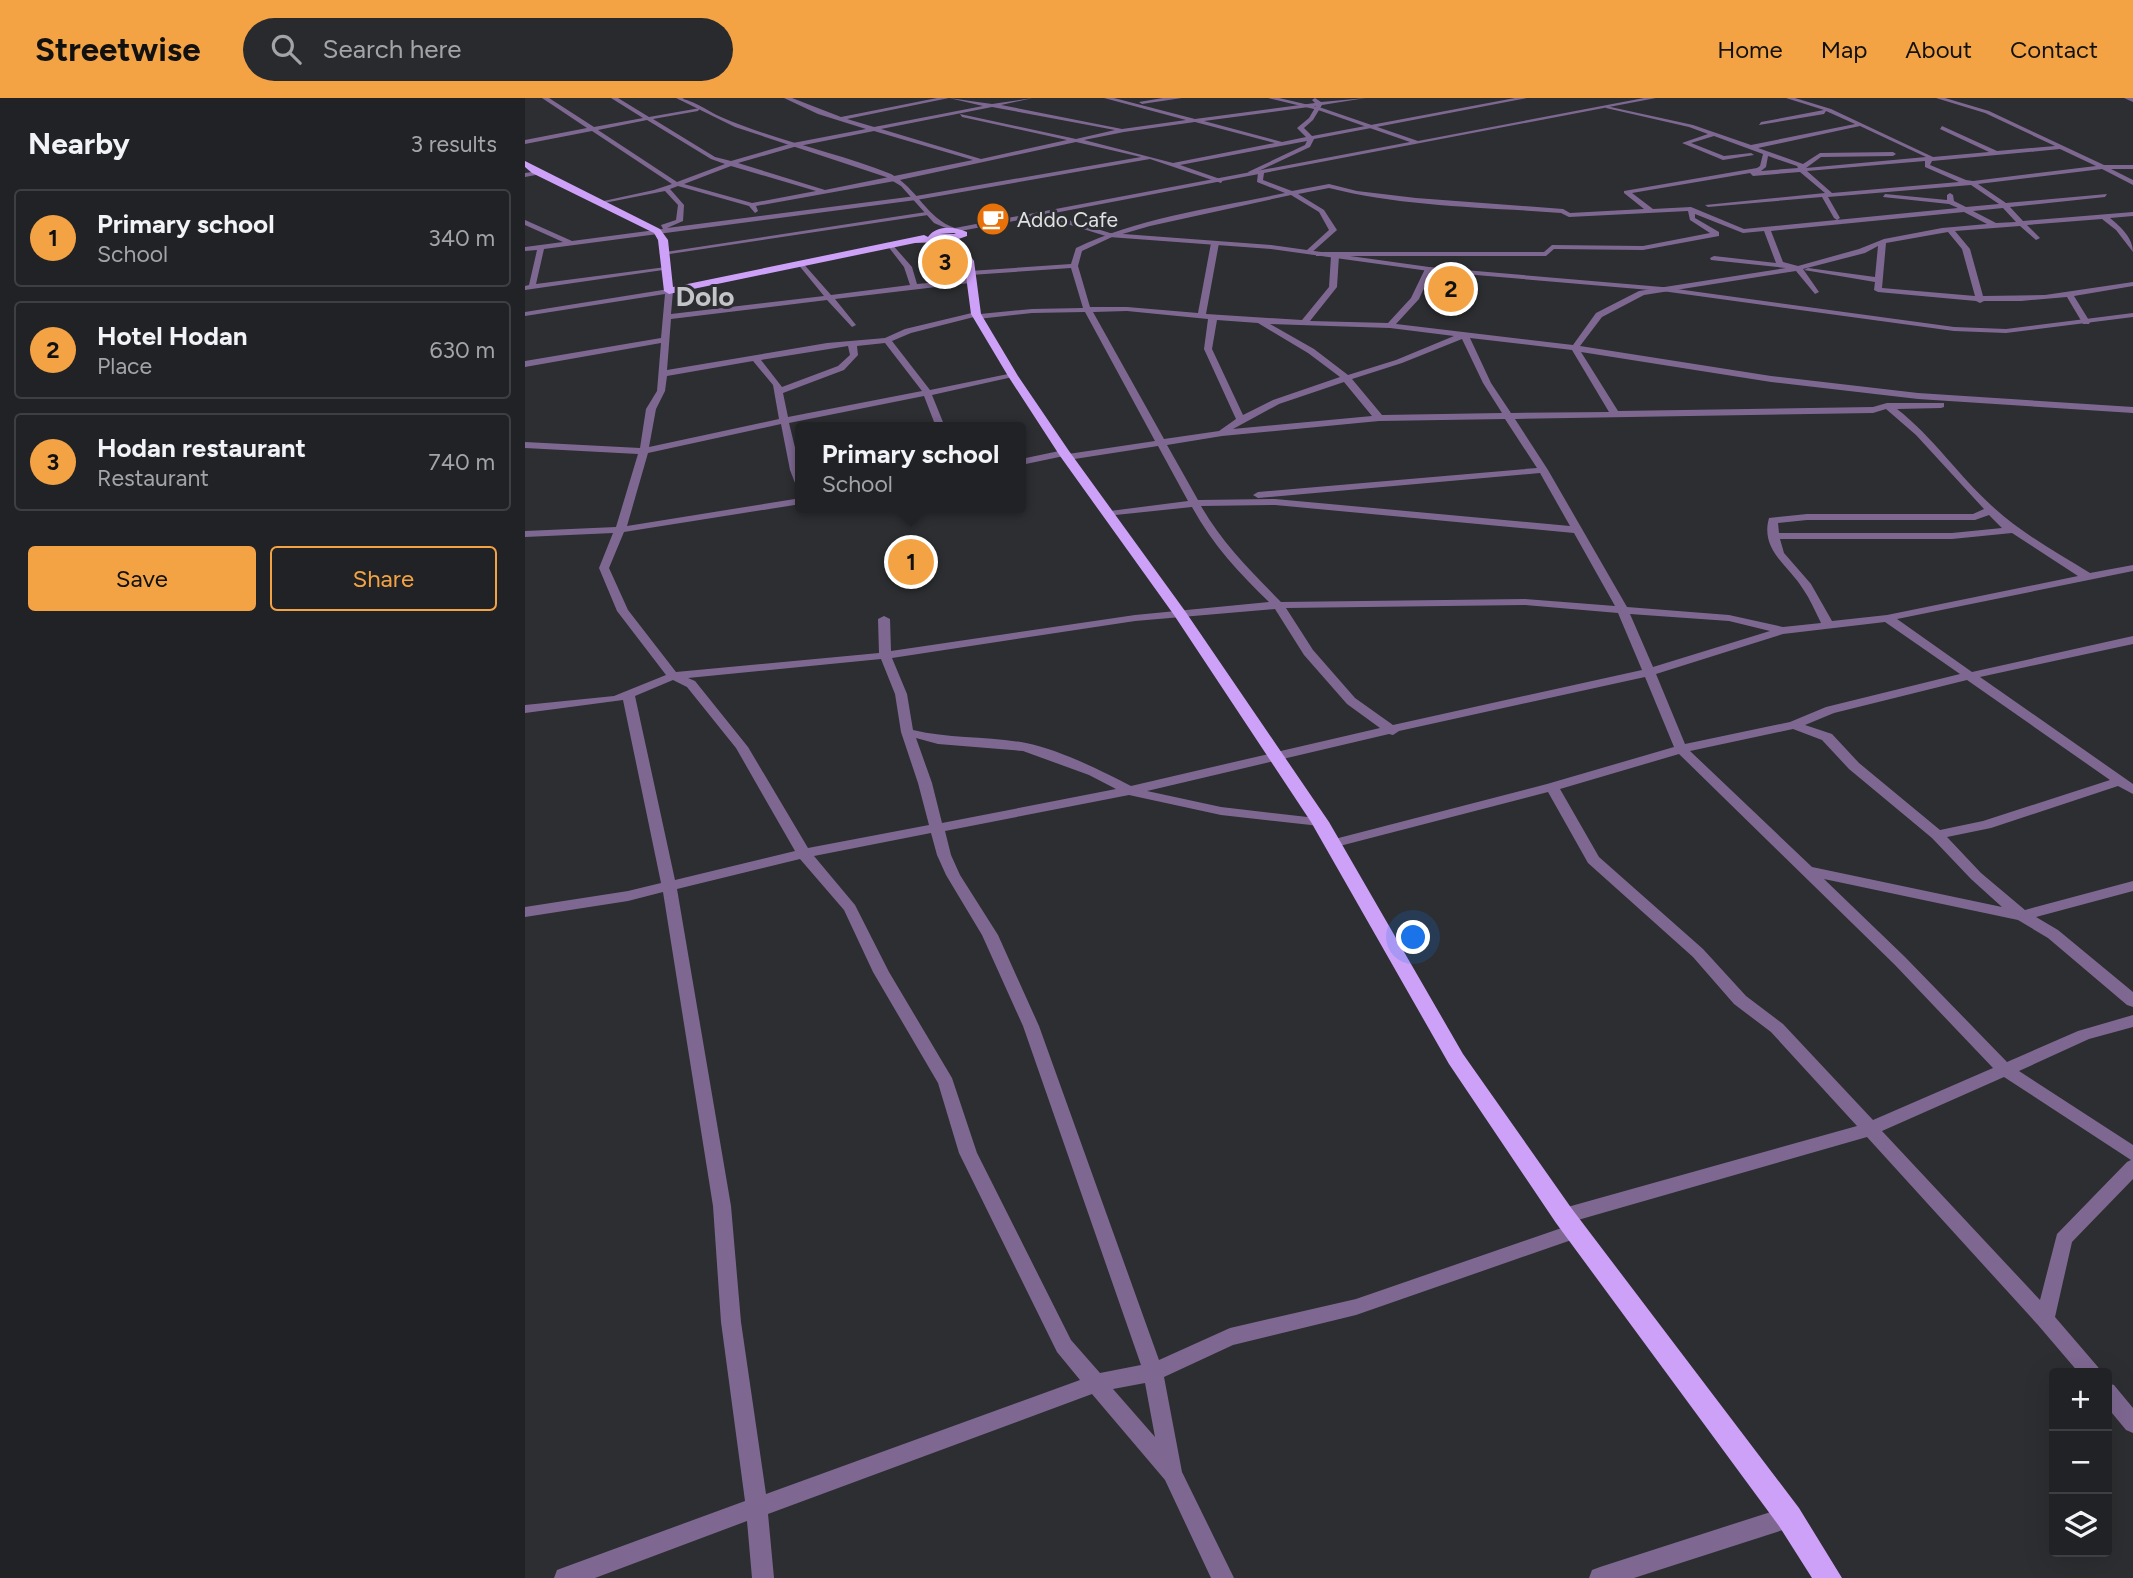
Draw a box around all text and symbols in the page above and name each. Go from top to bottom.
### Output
search box [243,18,733,81]
text: Streetwise [35,30,201,69]
icon: search [267,30,305,68]
text: Search here [323,33,461,65]
text: Home [1717,35,1783,64]
text: Map [1821,35,1867,64]
text: About [1905,35,1972,64]
text: Contact [2010,35,2098,64]
text: Nearby [28,125,130,162]
text: 3 results [410,130,497,158]
cafe icon: Addo Cafe [974,200,1012,238]
place label: Addo Cafe [1017,207,1118,232]
text: Primary school [97,208,275,240]
text: 1 [48,224,58,252]
text: 340 m [428,224,495,252]
pin: 3 [922,236,968,288]
text: School [97,240,168,268]
pin: 2 [1428,263,1474,315]
district label: Dolo [675,279,735,313]
text: Hotel Hodan [97,320,248,352]
text: 2 [46,336,60,364]
text: 630 m [429,336,495,364]
text: Place [97,352,152,380]
popup [795,422,1026,513]
text: Hodan restaurant [97,432,306,464]
text: Primary school [822,438,999,470]
text: 3 [47,448,59,476]
text: 740 m [428,448,495,476]
text: Restaurant [97,464,209,492]
text: School [822,470,893,498]
pin: 1 [888,536,934,588]
button: Save [28,546,256,611]
button: Share [270,546,497,611]
your location [1396,920,1430,954]
map controls [2049,1368,2112,1557]
button: + [2049,1368,2112,1431]
button: − [2049,1431,2112,1494]
button: layers [2049,1494,2112,1557]

